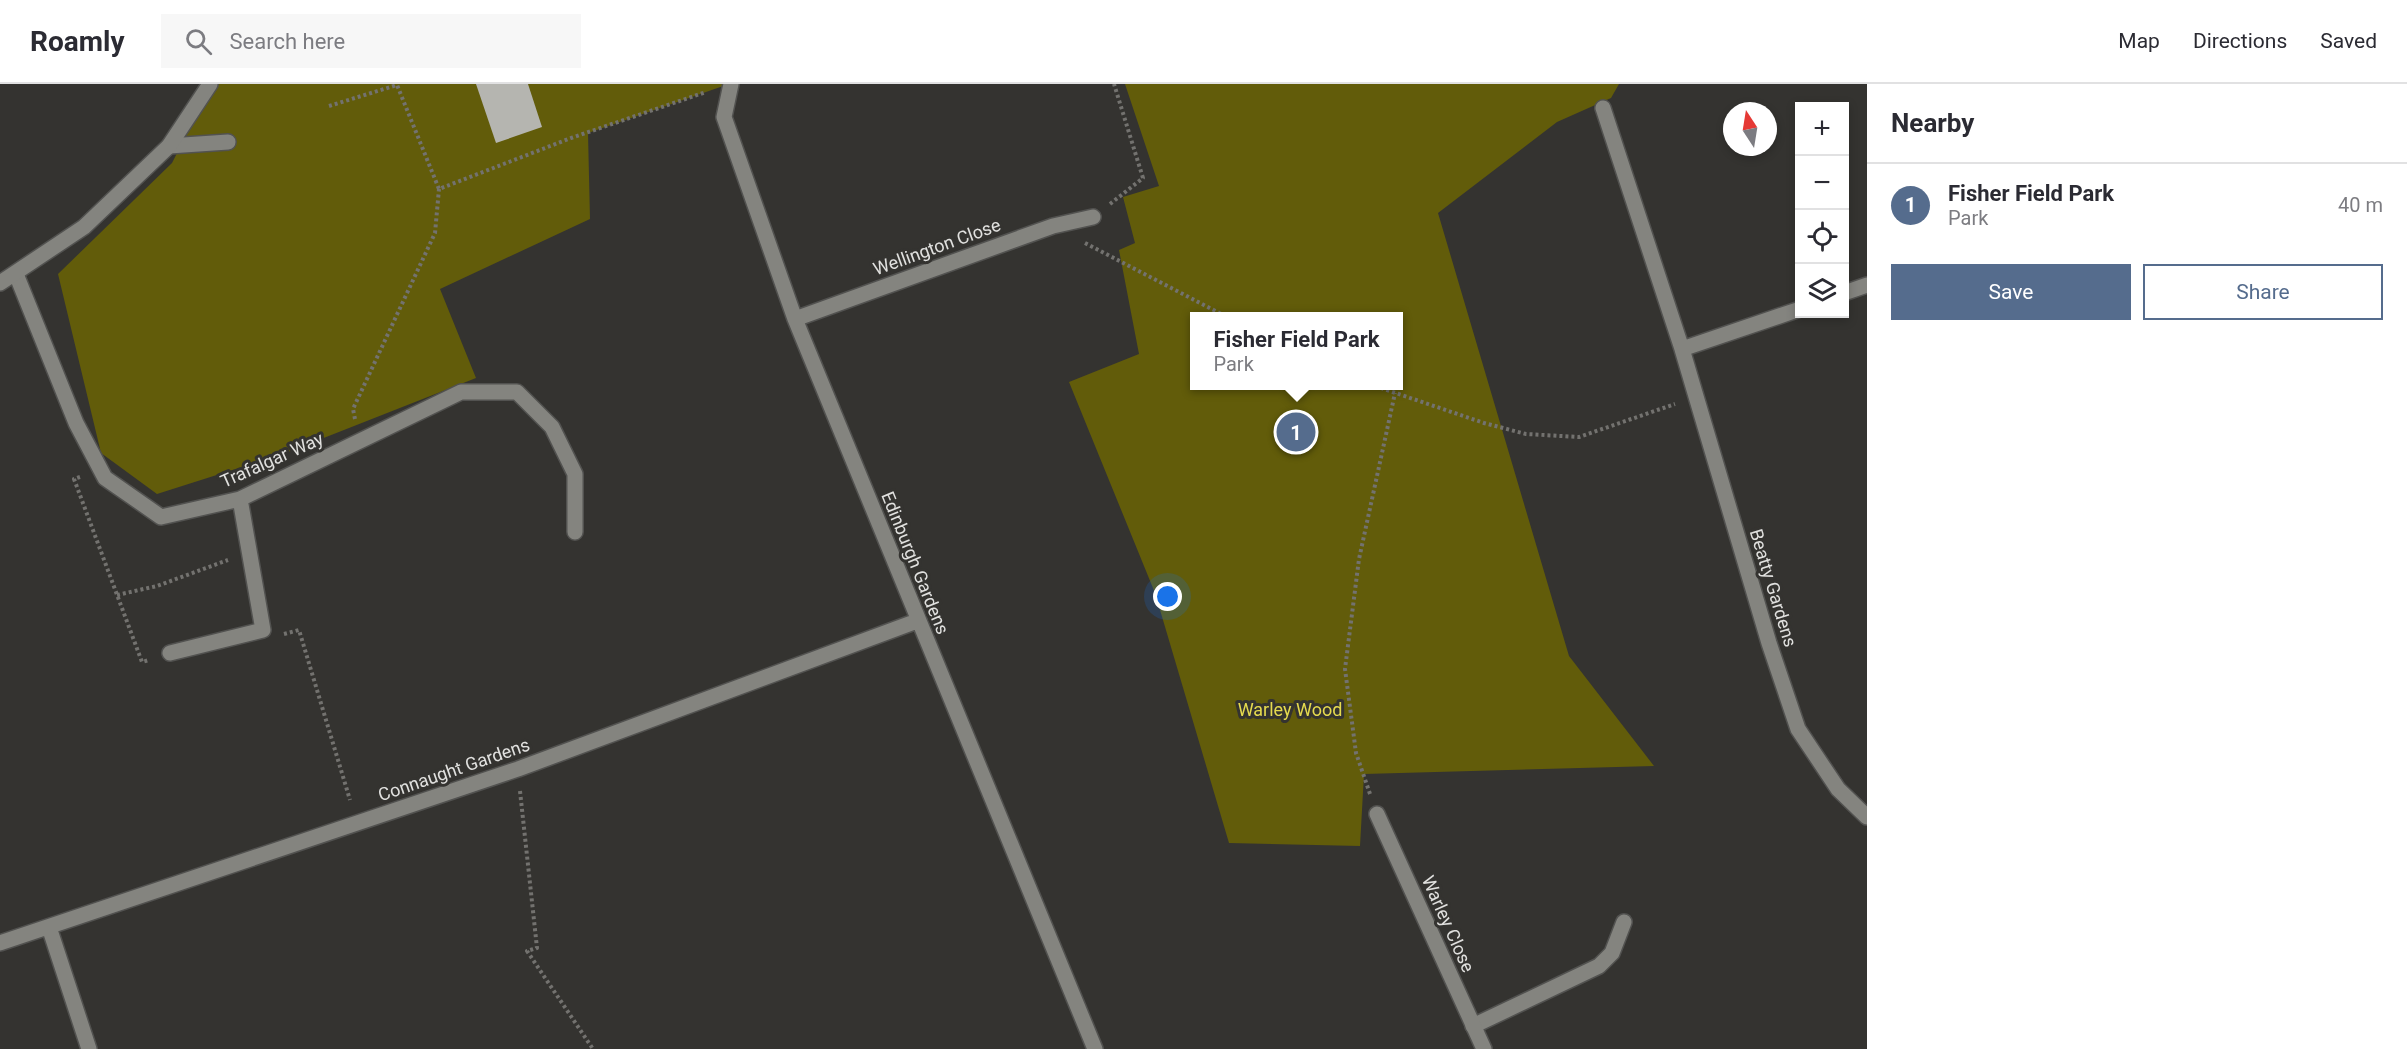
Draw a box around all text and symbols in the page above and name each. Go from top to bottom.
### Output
search box [161,14,581,68]
text: Roamly [30,25,125,58]
icon: search [182,25,215,58]
text: Search here [230,29,345,54]
text: Map [2118,29,2160,53]
text: Directions [2193,29,2287,53]
text: Saved [2320,29,2377,53]
north arrow [1723,102,1777,156]
map controls [1795,102,1849,318]
button: + [1795,102,1849,156]
text: Nearby [1891,108,1974,138]
button: − [1795,156,1849,210]
text: Fisher Field Park [1948,181,2114,206]
text: 1 [1905,193,1916,217]
text: 40 m [2338,193,2383,217]
text: Park [1948,206,1988,230]
button: locate [1795,210,1849,264]
street label: Wellington Close [870,214,1003,279]
button: layers [1795,264,1849,318]
button: Save [1891,264,2131,320]
button: Share [2143,264,2383,320]
popup [1190,312,1403,390]
text: Fisher Field Park [1213,327,1380,352]
text: Park [1213,352,1254,376]
pin: 1 [1276,410,1316,454]
street label: Trafalgar Way [217,427,327,492]
street label: Edinburgh Gardens [877,488,954,637]
street label: Beatty Gardens [1746,526,1801,649]
your location [1153,582,1182,611]
park label: Warley Wood [1238,699,1342,720]
street label: Connaught Gardens [375,734,532,805]
street label: Warley Close [1418,872,1479,975]

